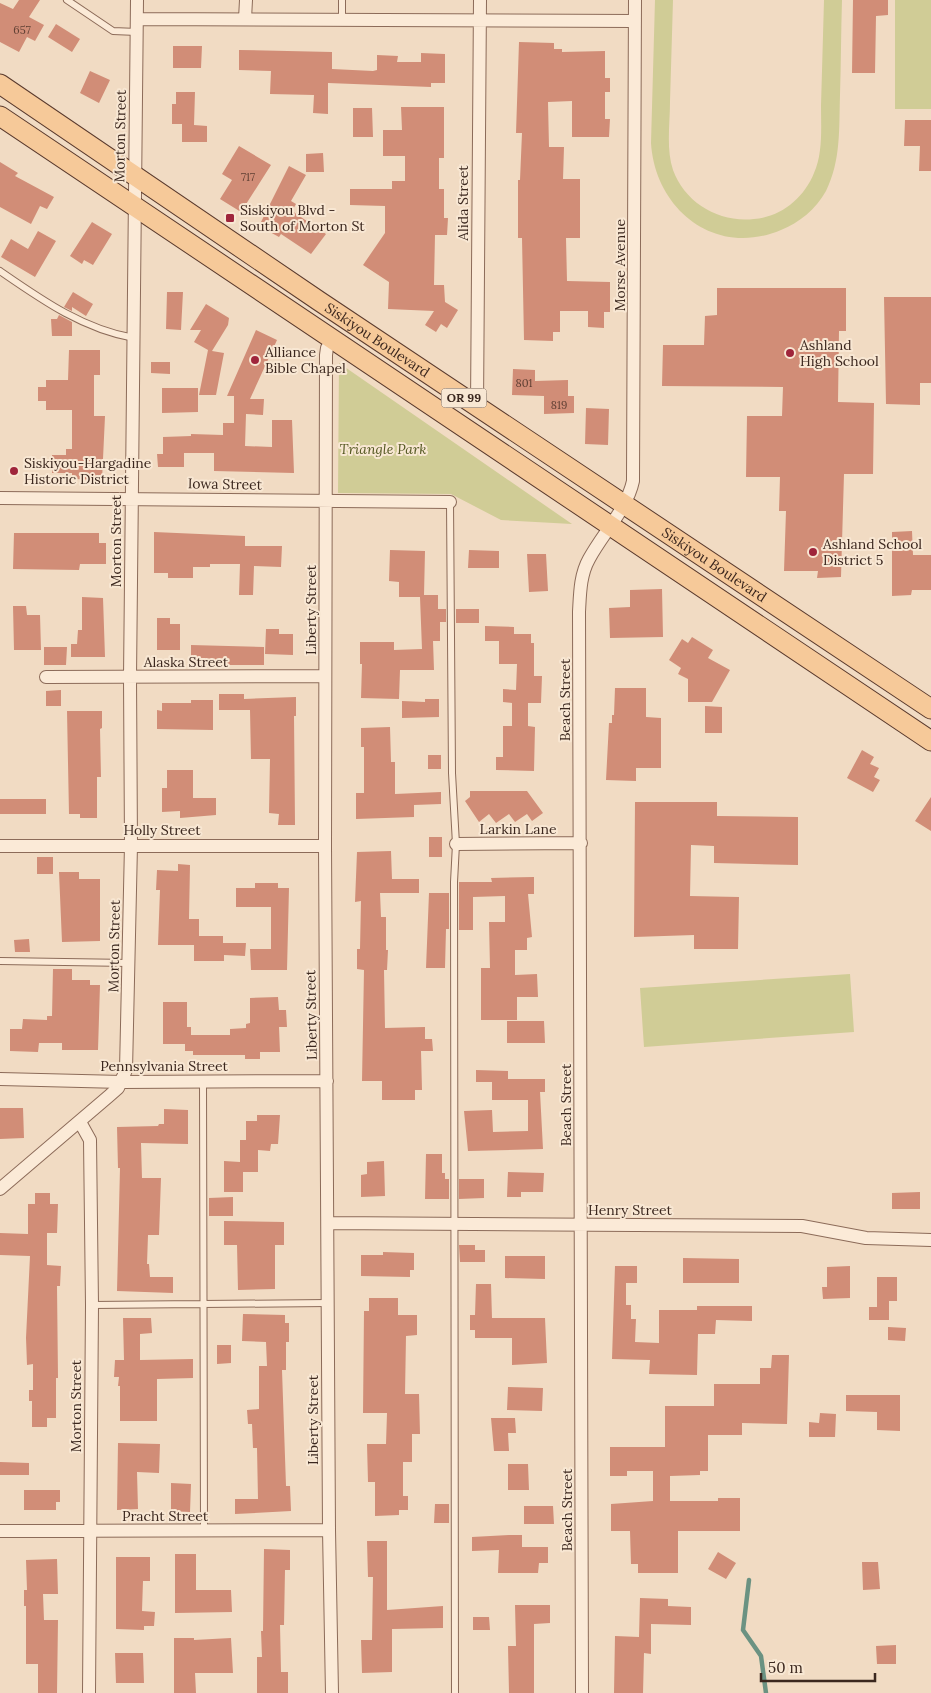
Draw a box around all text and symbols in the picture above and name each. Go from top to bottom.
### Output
house number: 657 [13,23,31,37]
street label: Morton Street [110,89,130,182]
street label: Alida Street [454,165,472,242]
house number: 717 [241,170,255,184]
place label: Siskiyou Blvd - South of Morton St [240,201,365,235]
marker: Siskiyou Blvd - South of Morton St [224,212,236,224]
street label: Morse Avenue [611,218,629,311]
street label: Siskiyou Boulevard [322,299,433,381]
place label: Ashland High School [799,336,879,370]
place label: Alliance Bible Chapel [264,343,346,377]
marker: Ashland High School [784,347,796,359]
marker: Alliance Bible Chapel [249,354,261,366]
house number: 801 [515,376,533,390]
road number: OR 99 [442,388,486,408]
house number: 819 [551,398,567,412]
park label: Triangle Park [339,440,427,458]
place label: Siskiyou-Hargadine Historic District [24,454,152,488]
marker: Siskiyou-Hargadine Historic District [8,465,20,477]
street label: Iowa Street [188,474,263,494]
street label: Morton Street [107,494,125,587]
street label: Siskiyou Boulevard [658,523,770,606]
place label: Ashland School District 5 [822,535,922,569]
marker: Ashland School District 5 [807,546,819,558]
street label: Liberty Street [302,564,320,655]
street label: Alaska Street [143,653,229,671]
street label: Beach Street [556,658,574,741]
street label: Larkin Lane [480,820,557,838]
street label: Holly Street [123,821,201,839]
street label: Morton Street [104,899,124,992]
street label: Liberty Street [301,969,321,1060]
street label: Pennsylvania Street [100,1057,228,1075]
street label: Beach Street [557,1063,575,1146]
street label: Henry Street [588,1201,672,1219]
street label: Morton Street [67,1359,85,1452]
street label: Liberty Street [304,1374,322,1465]
street label: Beach Street [558,1468,576,1551]
street label: Pracht Street [122,1507,209,1525]
scale bar [761,1650,875,1682]
text: 50 m [768,1658,803,1677]

